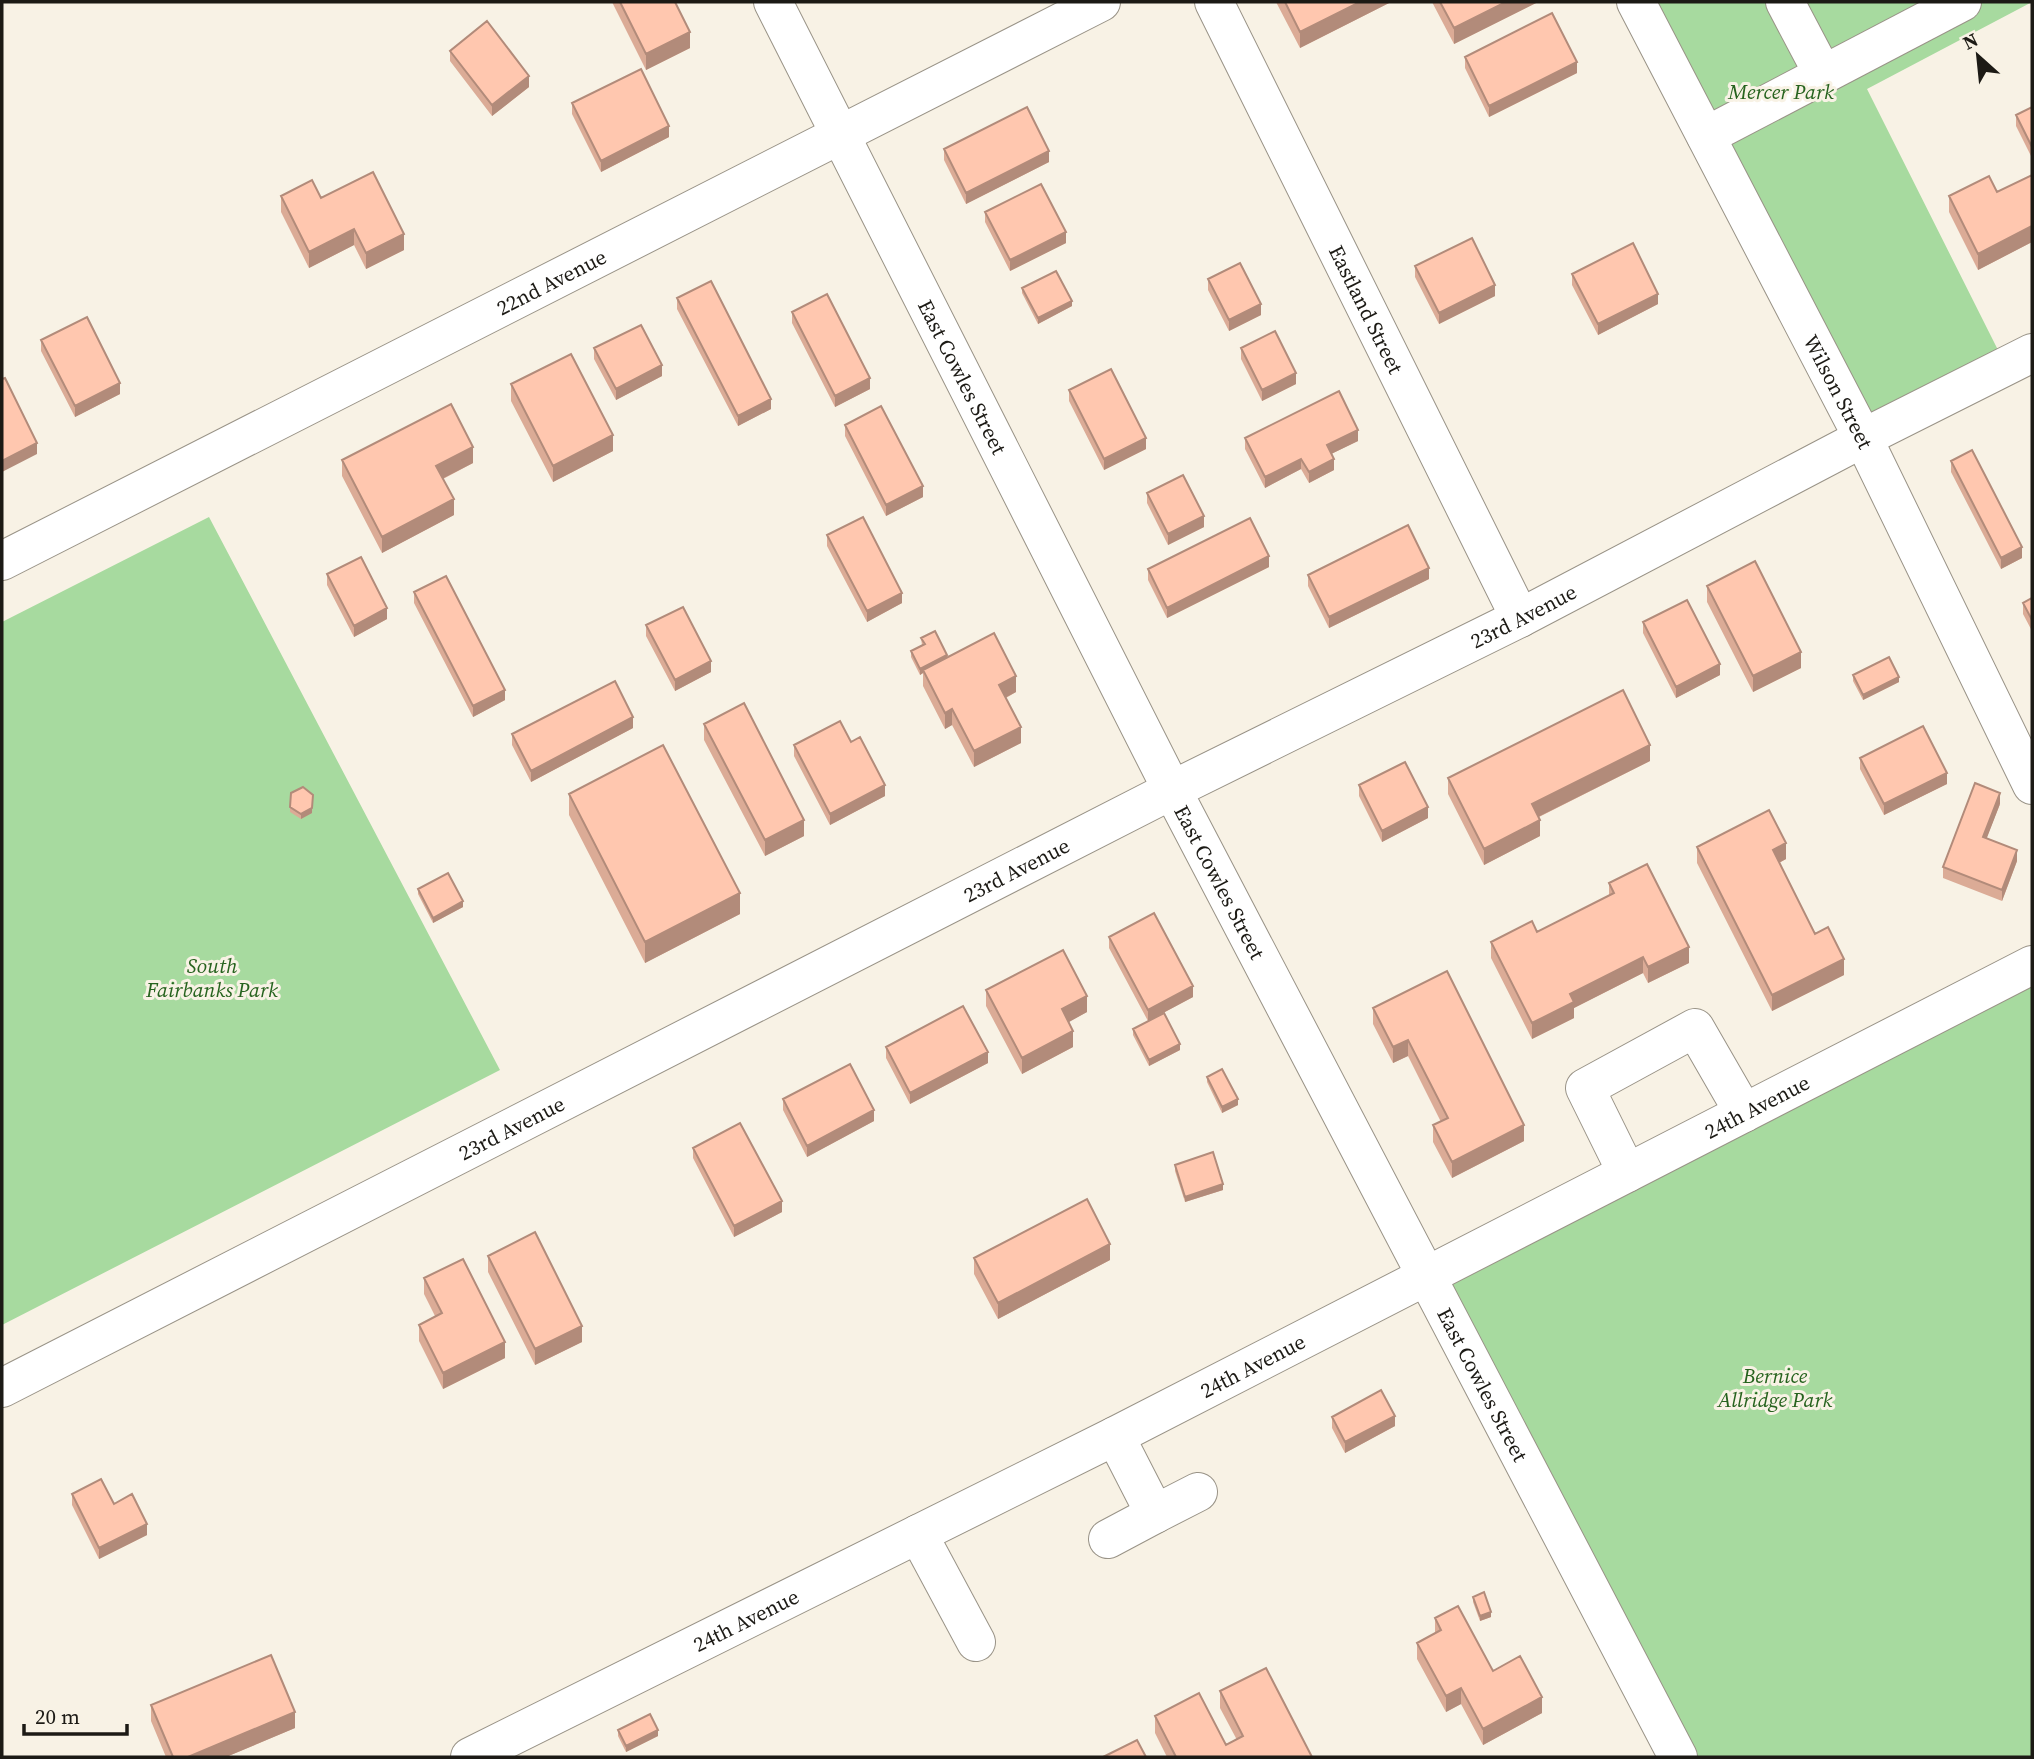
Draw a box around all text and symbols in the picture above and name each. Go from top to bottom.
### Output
north arrow [1943,21,2013,91]
text: N [1958,26,1982,56]
park label: Mercer Park [1727,77,1834,106]
street label: Eastland Street [1322,240,1411,378]
street label: 22nd Avenue [491,242,611,322]
street label: East Cowles Street [911,294,1014,459]
street label: Wilson Street [1797,329,1880,453]
street label: 23rd Avenue [1465,577,1581,655]
street label: East Cowles Street [1168,800,1272,964]
street label: 23rd Avenue [958,830,1074,909]
park label: South Fairbanks Park [145,951,278,1004]
street label: 24th Avenue [1699,1067,1814,1145]
street label: 23rd Avenue [453,1088,569,1167]
street label: East Cowles Street [1431,1302,1535,1466]
street label: 24th Avenue [1195,1326,1310,1404]
park label: Bernice Allridge Park [1717,1361,1832,1414]
street label: 24th Avenue [688,1581,803,1658]
scale bar [24,1692,128,1736]
text: 20 m [35,1702,80,1731]

